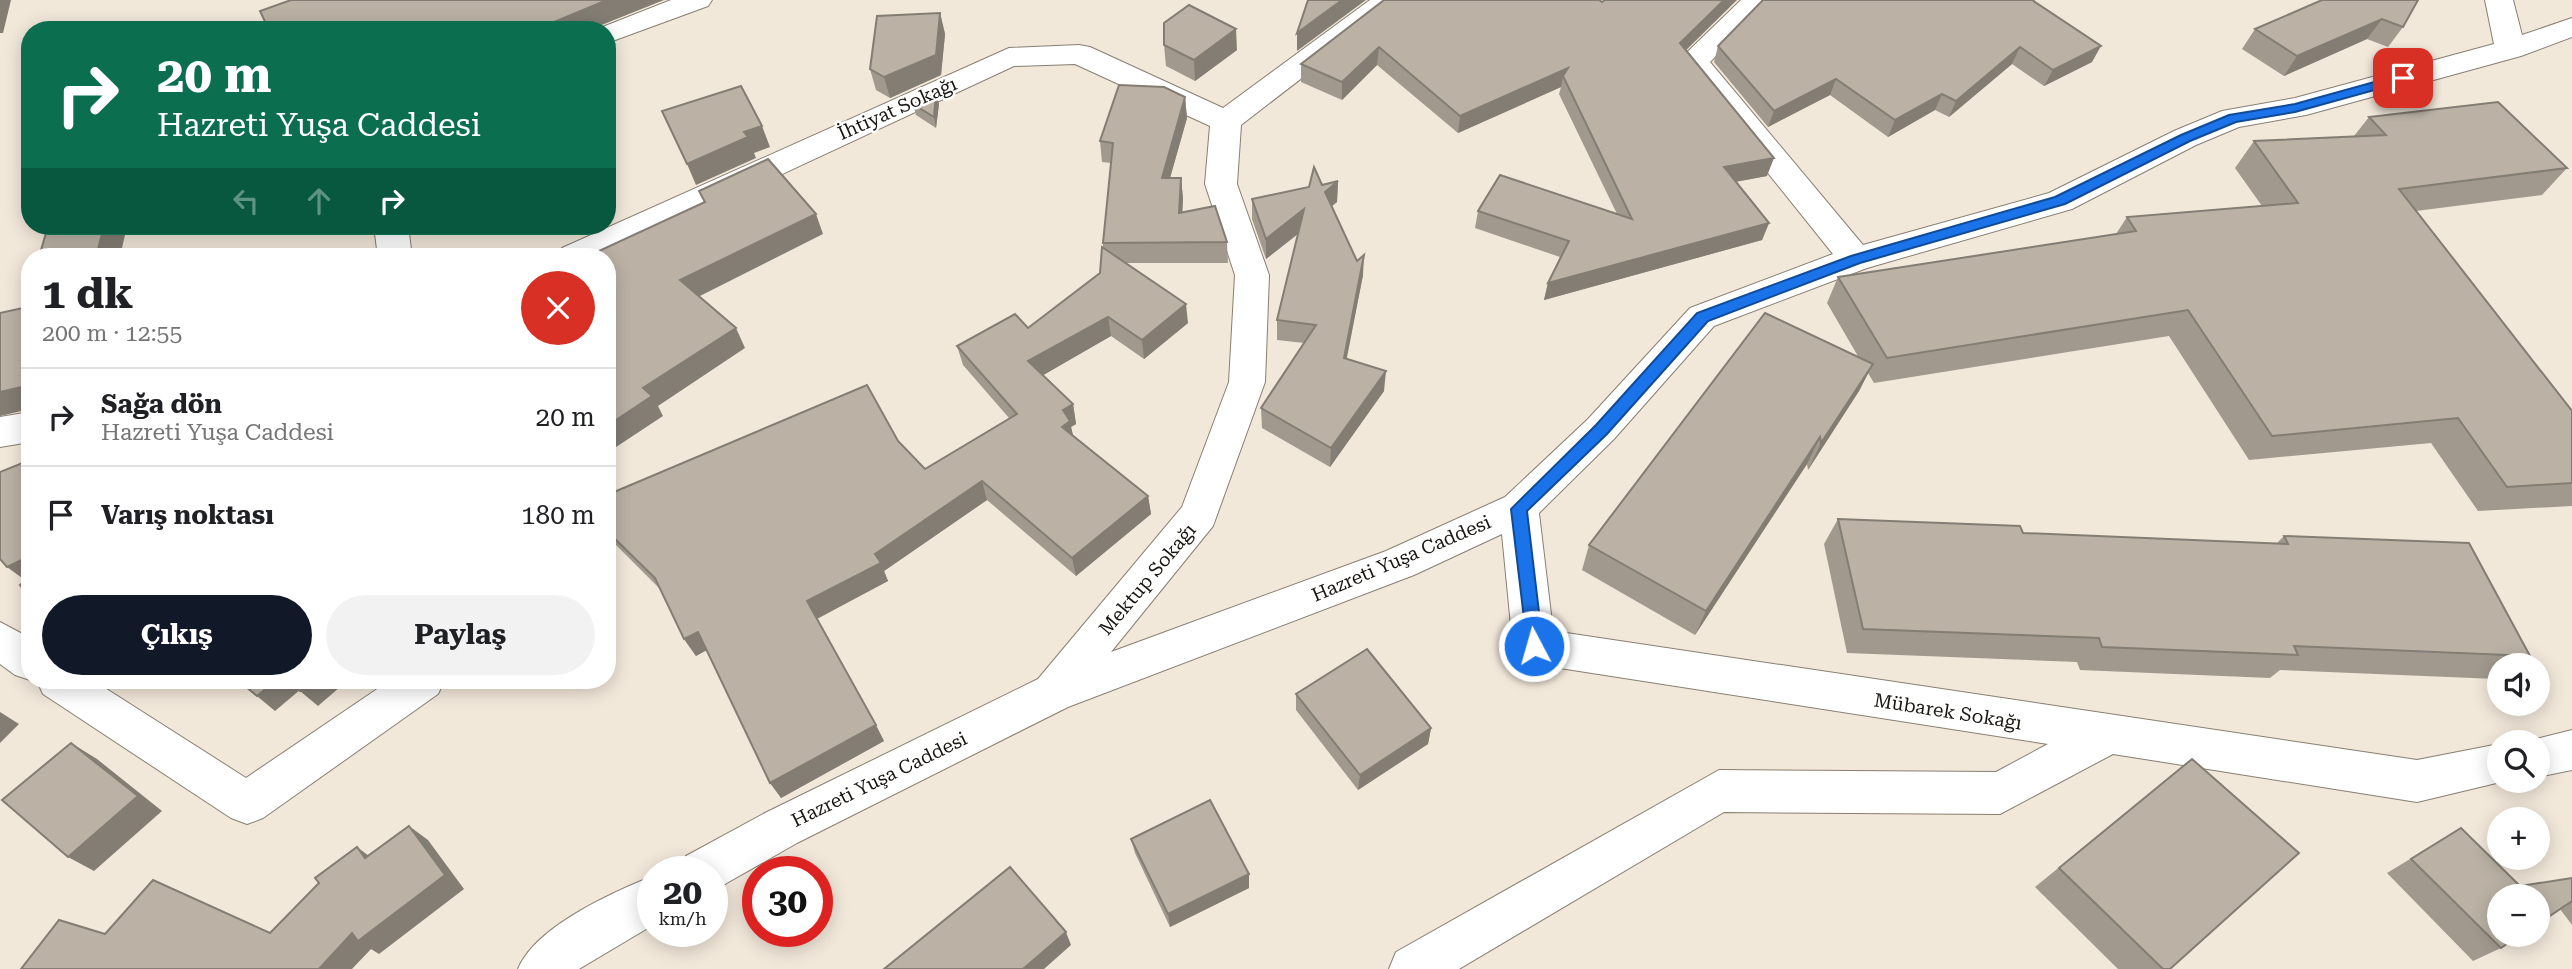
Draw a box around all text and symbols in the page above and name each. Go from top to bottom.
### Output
text: 20 m [157,47,272,104]
pin [2373,48,2433,108]
icon: right [42,49,133,140]
icon: arrive [2384,59,2422,97]
street label: İhtiyat Sokağı [834,72,960,145]
text: Hazreti Yuşa Caddesi [157,106,481,144]
icon: left [227,182,265,220]
icon: ahead [300,182,338,220]
icon: right [373,182,411,220]
text: 1 dk [42,269,133,318]
button: close [521,271,595,345]
text: 200 m · 12:55 [42,320,182,347]
text: Sağa dön [101,389,222,419]
icon: right [42,398,80,436]
text: 20 m [536,402,595,432]
text: Hazreti Yuşa Caddesi [101,419,334,446]
icon: arrive [42,496,80,534]
text: Varış noktası [101,500,274,530]
text: 180 m [521,500,595,530]
street label: Hazreti Yuşa Caddesi [1308,510,1494,607]
street label: Mektup Sokağı [1094,519,1201,640]
button: Çıkış [42,595,312,675]
button: Paylaş [326,595,595,675]
position arrow [1497,609,1571,683]
map controls [2487,653,2550,947]
button: sound [2487,653,2550,716]
street label: Mübarek Sokağı [1872,688,2023,735]
street label: Hazreti Yuşa Caddesi [788,727,971,832]
button: search [2487,730,2550,793]
button: + [2487,807,2550,870]
speed limit sign: 30 [742,856,833,947]
text: 20 [663,872,702,913]
button: − [2487,884,2550,947]
text: km/h [658,908,707,929]

